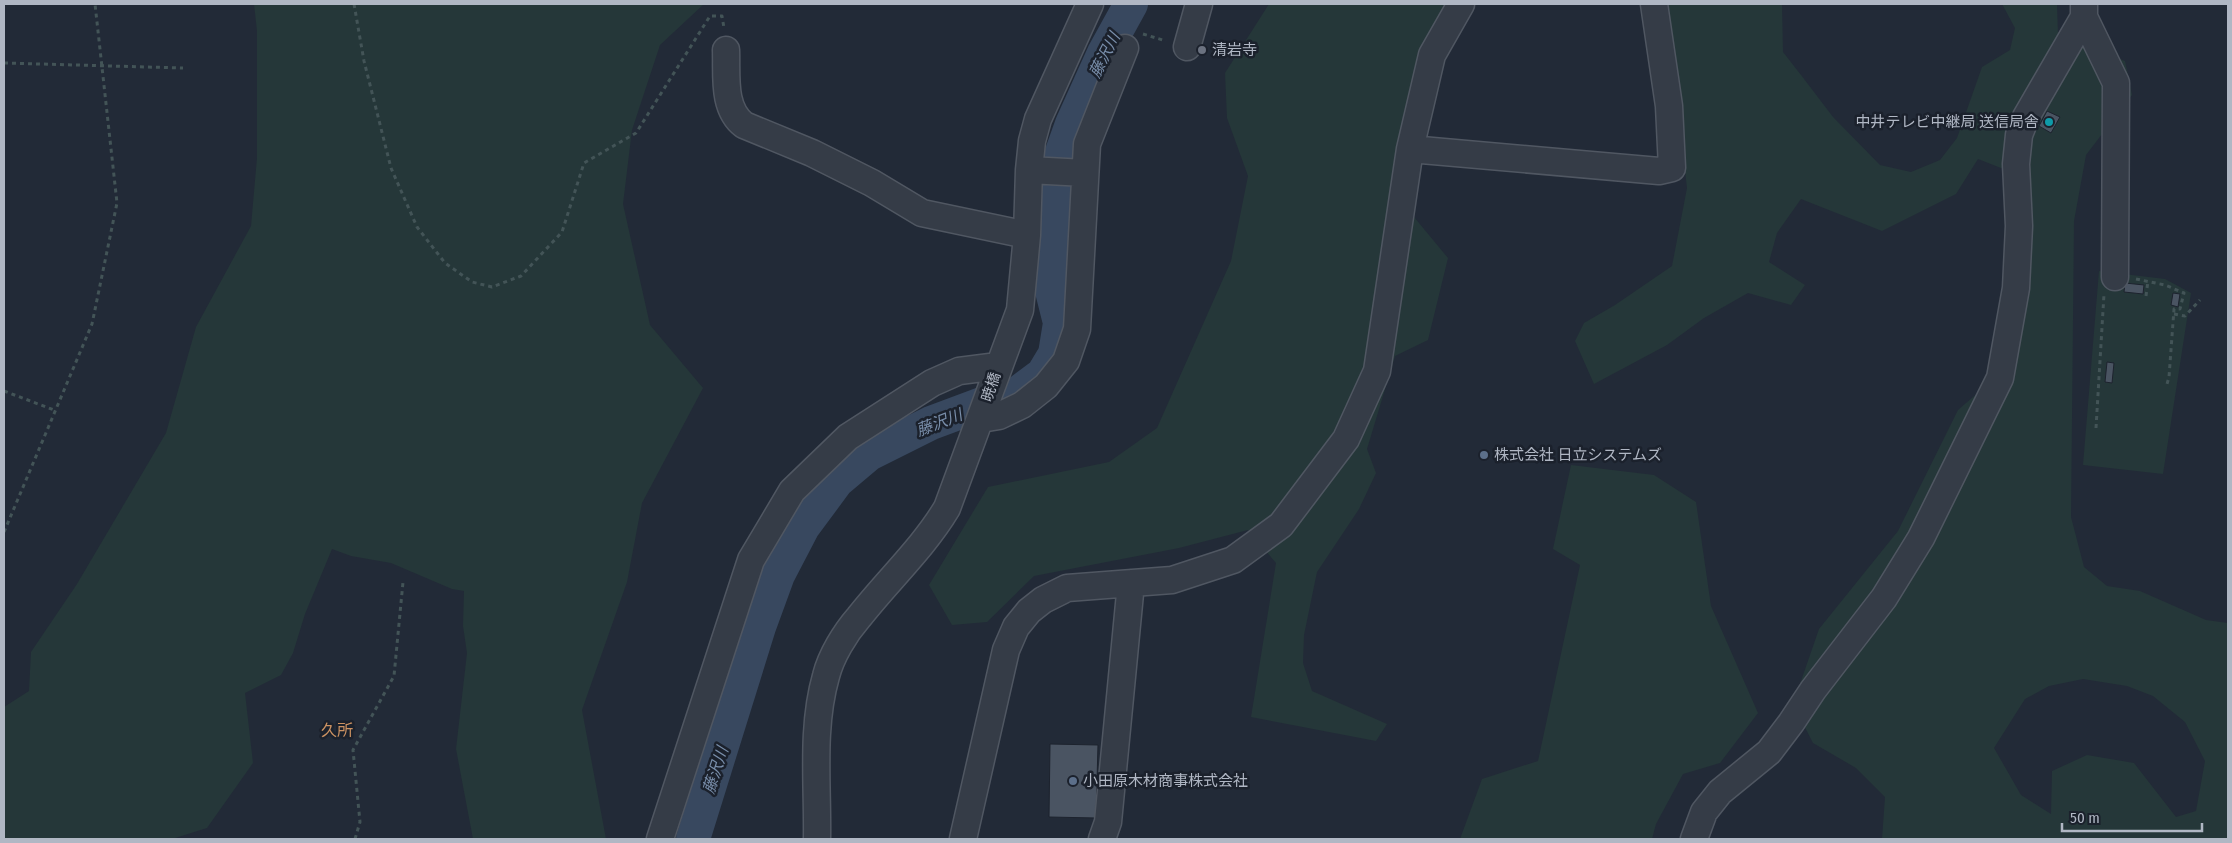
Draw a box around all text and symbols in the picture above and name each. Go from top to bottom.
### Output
water label: 藤沢川 [1085,28,1125,81]
place label: 清岩寺 [1212,41,1257,59]
marker: 清岩寺 [1196,44,1208,56]
place label: 中井テレビ中継局 送信局舎 [1855,113,2039,131]
marker: 中井テレビ中継局 送信局舎 [2043,116,2055,128]
street label: 暁橋 [978,370,1004,404]
water label: 藤沢川 [913,404,967,440]
place label: 株式会社 日立システムズ [1494,446,1662,464]
marker: 株式会社 日立システムズ [1478,449,1490,461]
district label: 久所 [321,721,353,740]
water label: 藤沢川 [699,742,733,796]
place label: 小田原木材商事株式会社 [1083,772,1248,790]
marker: 小田原木材商事株式会社 [1067,775,1079,787]
scale bar [2062,800,2202,832]
text: 50 m [2070,809,2100,827]

